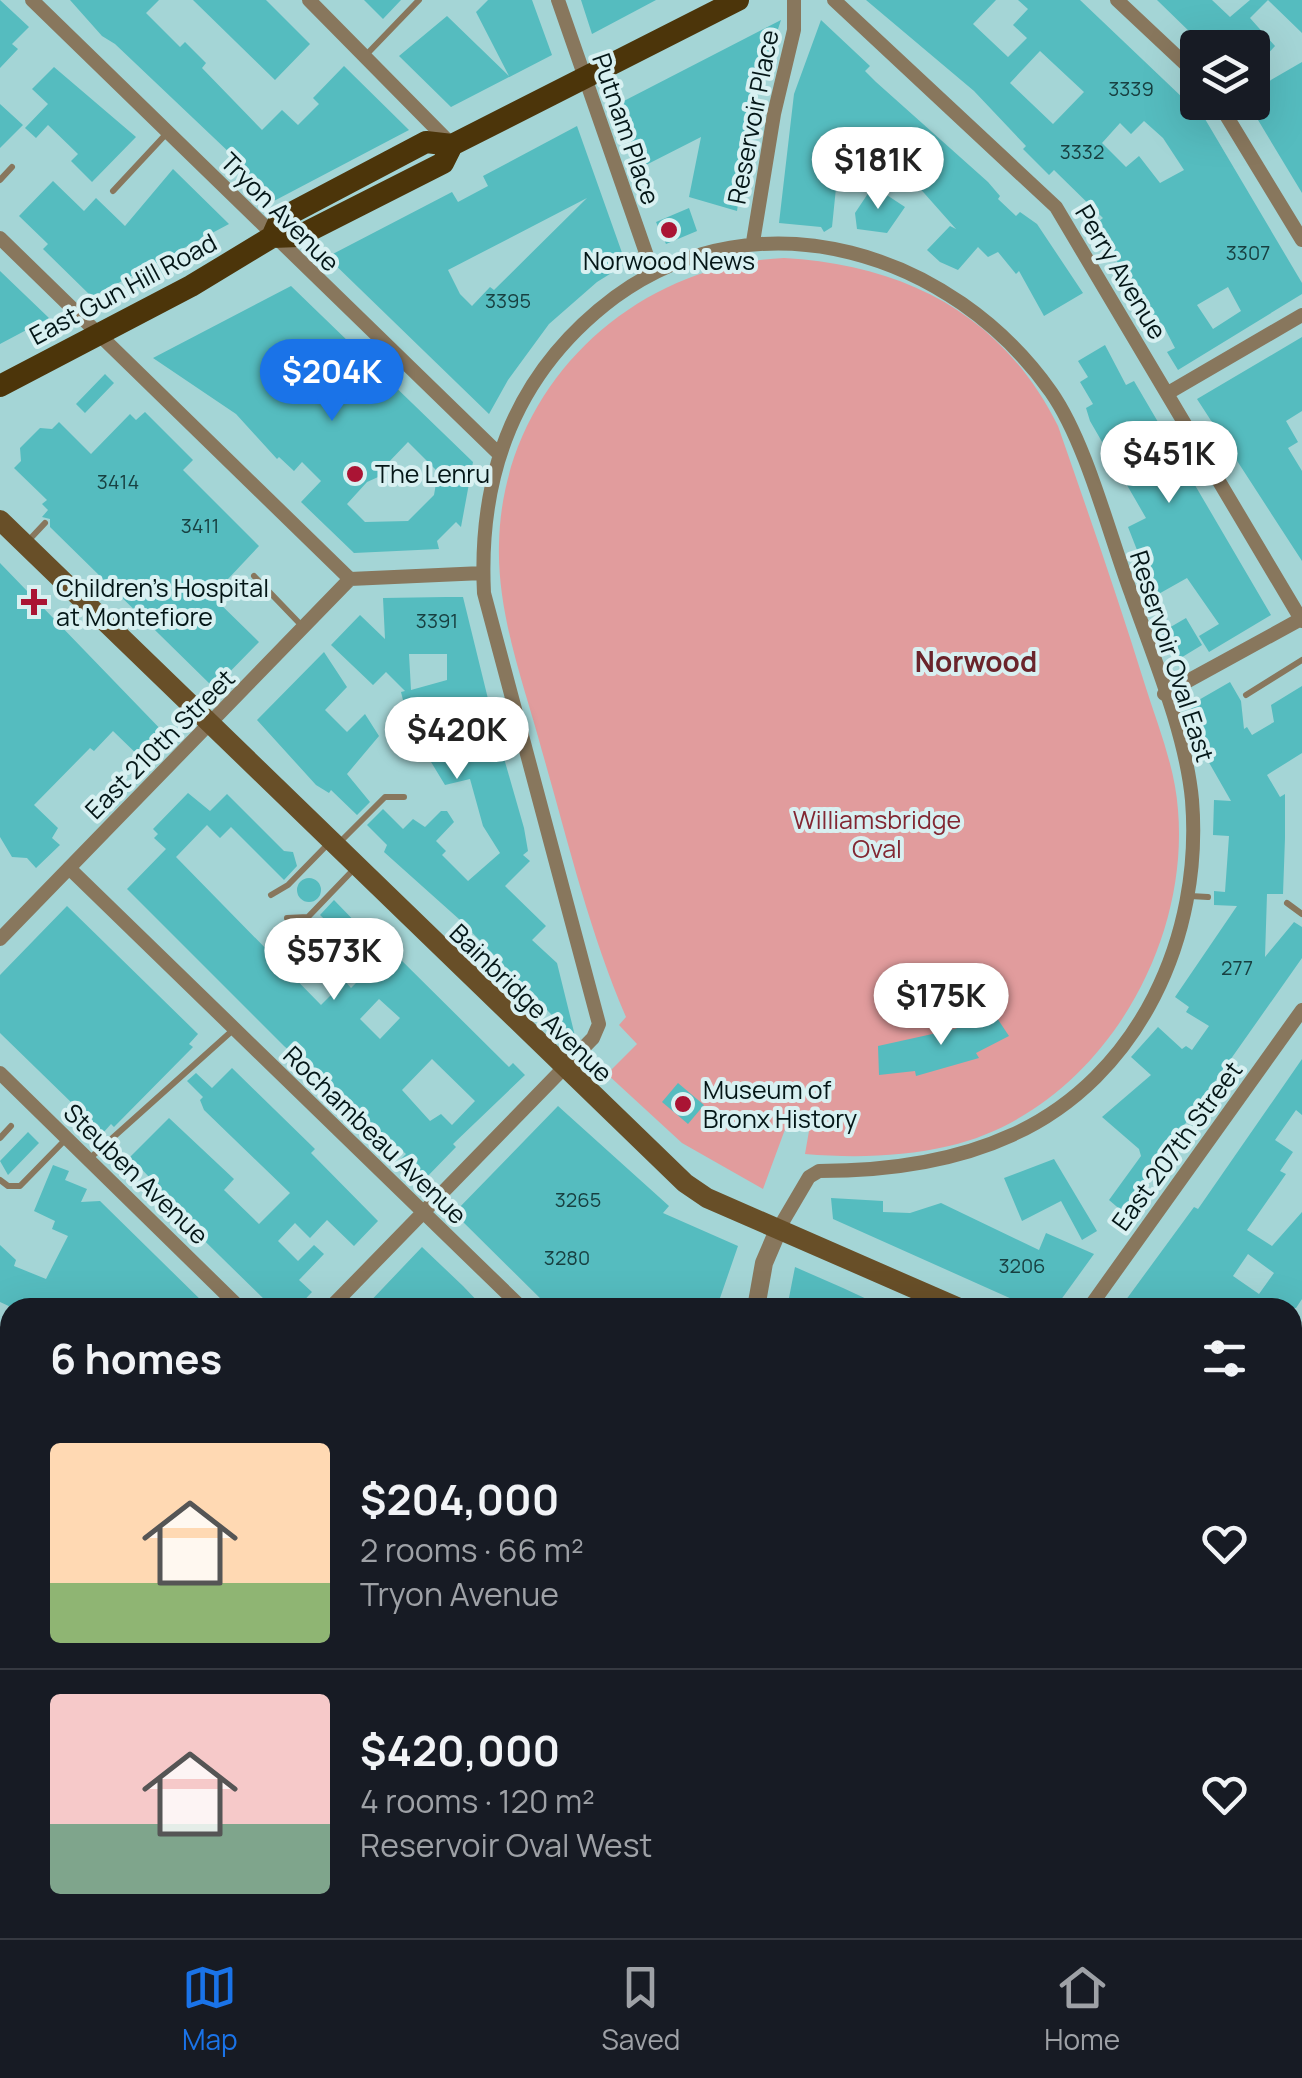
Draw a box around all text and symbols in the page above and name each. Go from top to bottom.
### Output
street label: Reservoir Place [718,27,787,207]
map controls [1180,30,1270,120]
button: layers [1180,30,1270,120]
street label: Putnam Place [584,49,669,209]
house number: 3339 [1108,75,1154,102]
pin: $181K [808,127,948,212]
text: $181K [834,137,922,181]
house number: 3332 [1060,138,1104,165]
street label: Tryon Avenue [213,144,348,279]
street label: Perry Avenue [1067,198,1175,346]
marker: Norwood News [658,219,680,241]
street label: East Gun Hill Road [23,224,223,353]
house number: 3307 [1226,239,1270,266]
place label: Norwood News [583,243,755,278]
house number: 3395 [485,287,531,314]
pin: $204K [262,339,402,424]
text: $204K [282,349,382,393]
pin: $451K [1099,421,1239,506]
text: $451K [1122,431,1216,475]
place label: The Lenru [375,456,490,491]
marker: The Lenru [344,463,366,485]
house number: 3414 [97,468,139,495]
house number: 3411 [181,512,219,539]
street label: Reservoir Oval East [1122,546,1223,766]
place label: Children's Hospital at Montefiore [56,570,269,634]
marker: Children's Hospital at Montefiore [21,589,47,615]
house number: 3391 [416,607,458,634]
district label: Norwood [915,642,1037,680]
street label: East 210th Street [77,661,242,826]
pin: $420K [387,697,527,782]
text: $420K [407,707,507,751]
park label: Williamsbridge Oval [793,802,961,866]
street label: Bainbridge Avenue [442,916,621,1090]
pin: $573K [264,918,404,1003]
text: $573K [286,928,382,972]
house number: 277 [1221,954,1253,981]
pin: $175K [871,963,1011,1048]
text: $175K [896,973,986,1017]
street label: Rochambeau Avenue [276,1038,475,1232]
street label: East 207th Street [1103,1054,1250,1238]
place label: Museum of Bronx History [703,1072,857,1136]
marker: Museum of Bronx History [672,1093,694,1115]
street label: Steuben Avenue [56,1095,216,1252]
house number: 3265 [555,1186,601,1213]
house number: 3280 [544,1244,590,1271]
house number: 3206 [998,1252,1046,1279]
text: 6 homes [50,1329,222,1387]
icon: filters [1197,1331,1252,1386]
text: $204,000 [360,1470,559,1528]
icon: home [130,1483,250,1603]
icon: heart [1197,1516,1252,1571]
text: 2 rooms · 66 m² [360,1528,584,1572]
text: Tryon Avenue [360,1572,559,1616]
text: $420,000 [360,1721,560,1779]
icon: home [130,1734,250,1854]
icon: heart [1197,1767,1252,1822]
text: 4 rooms · 120 m² [360,1779,595,1823]
text: Reservoir Oval West [360,1823,652,1867]
tab: Map [182,1960,238,2058]
tab: Saved [602,1960,680,2058]
tab: Home [1044,1960,1120,2058]

